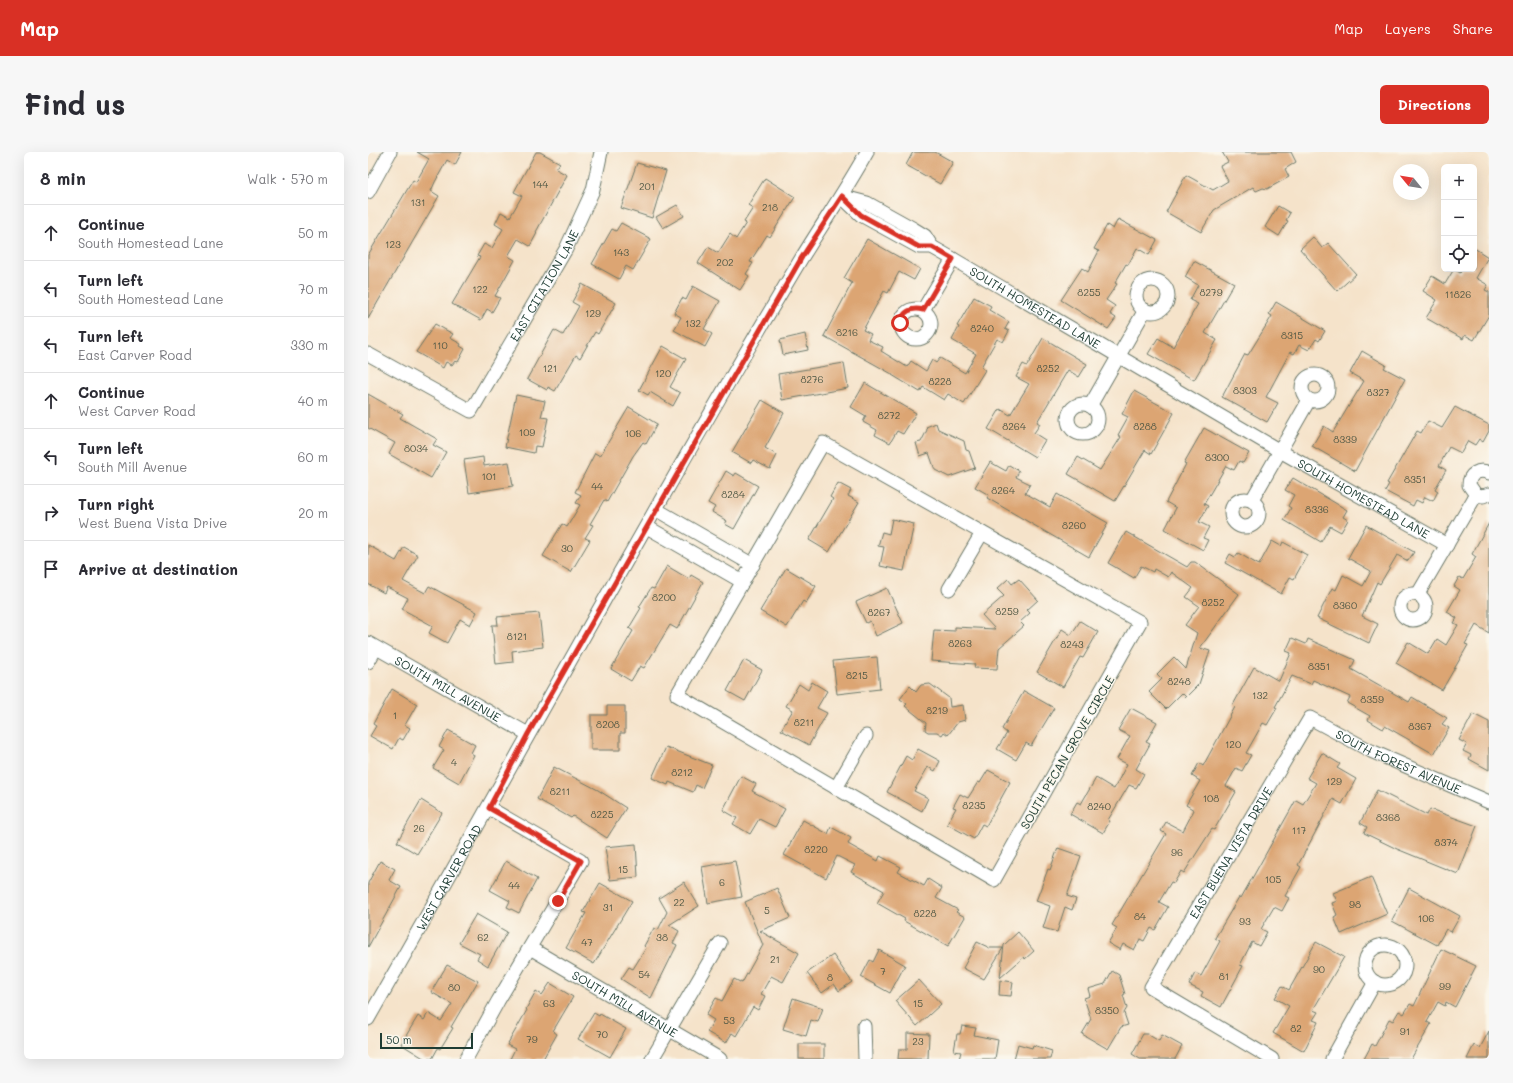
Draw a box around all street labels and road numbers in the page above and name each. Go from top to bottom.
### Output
street label: EAST CITATION LANE [506,227,582,344]
street label: SOUTH HOMESTEAD LANE [967,263,1104,352]
street label: SOUTH HOMESTEAD LANE [1295,455,1433,542]
street label: SOUTH MILL AVENUE [392,652,504,725]
street label: SOUTH PECAN GROVE CIRCLE [1016,672,1118,832]
street label: SOUTH FOREST AVENUE [1333,725,1464,797]
street label: EAST BUENA VISTA DRIVE [1185,784,1276,921]
street label: WEST CARVER ROAD [412,821,485,933]
street label: SOUTH MILL AVENUE [569,966,681,1041]

